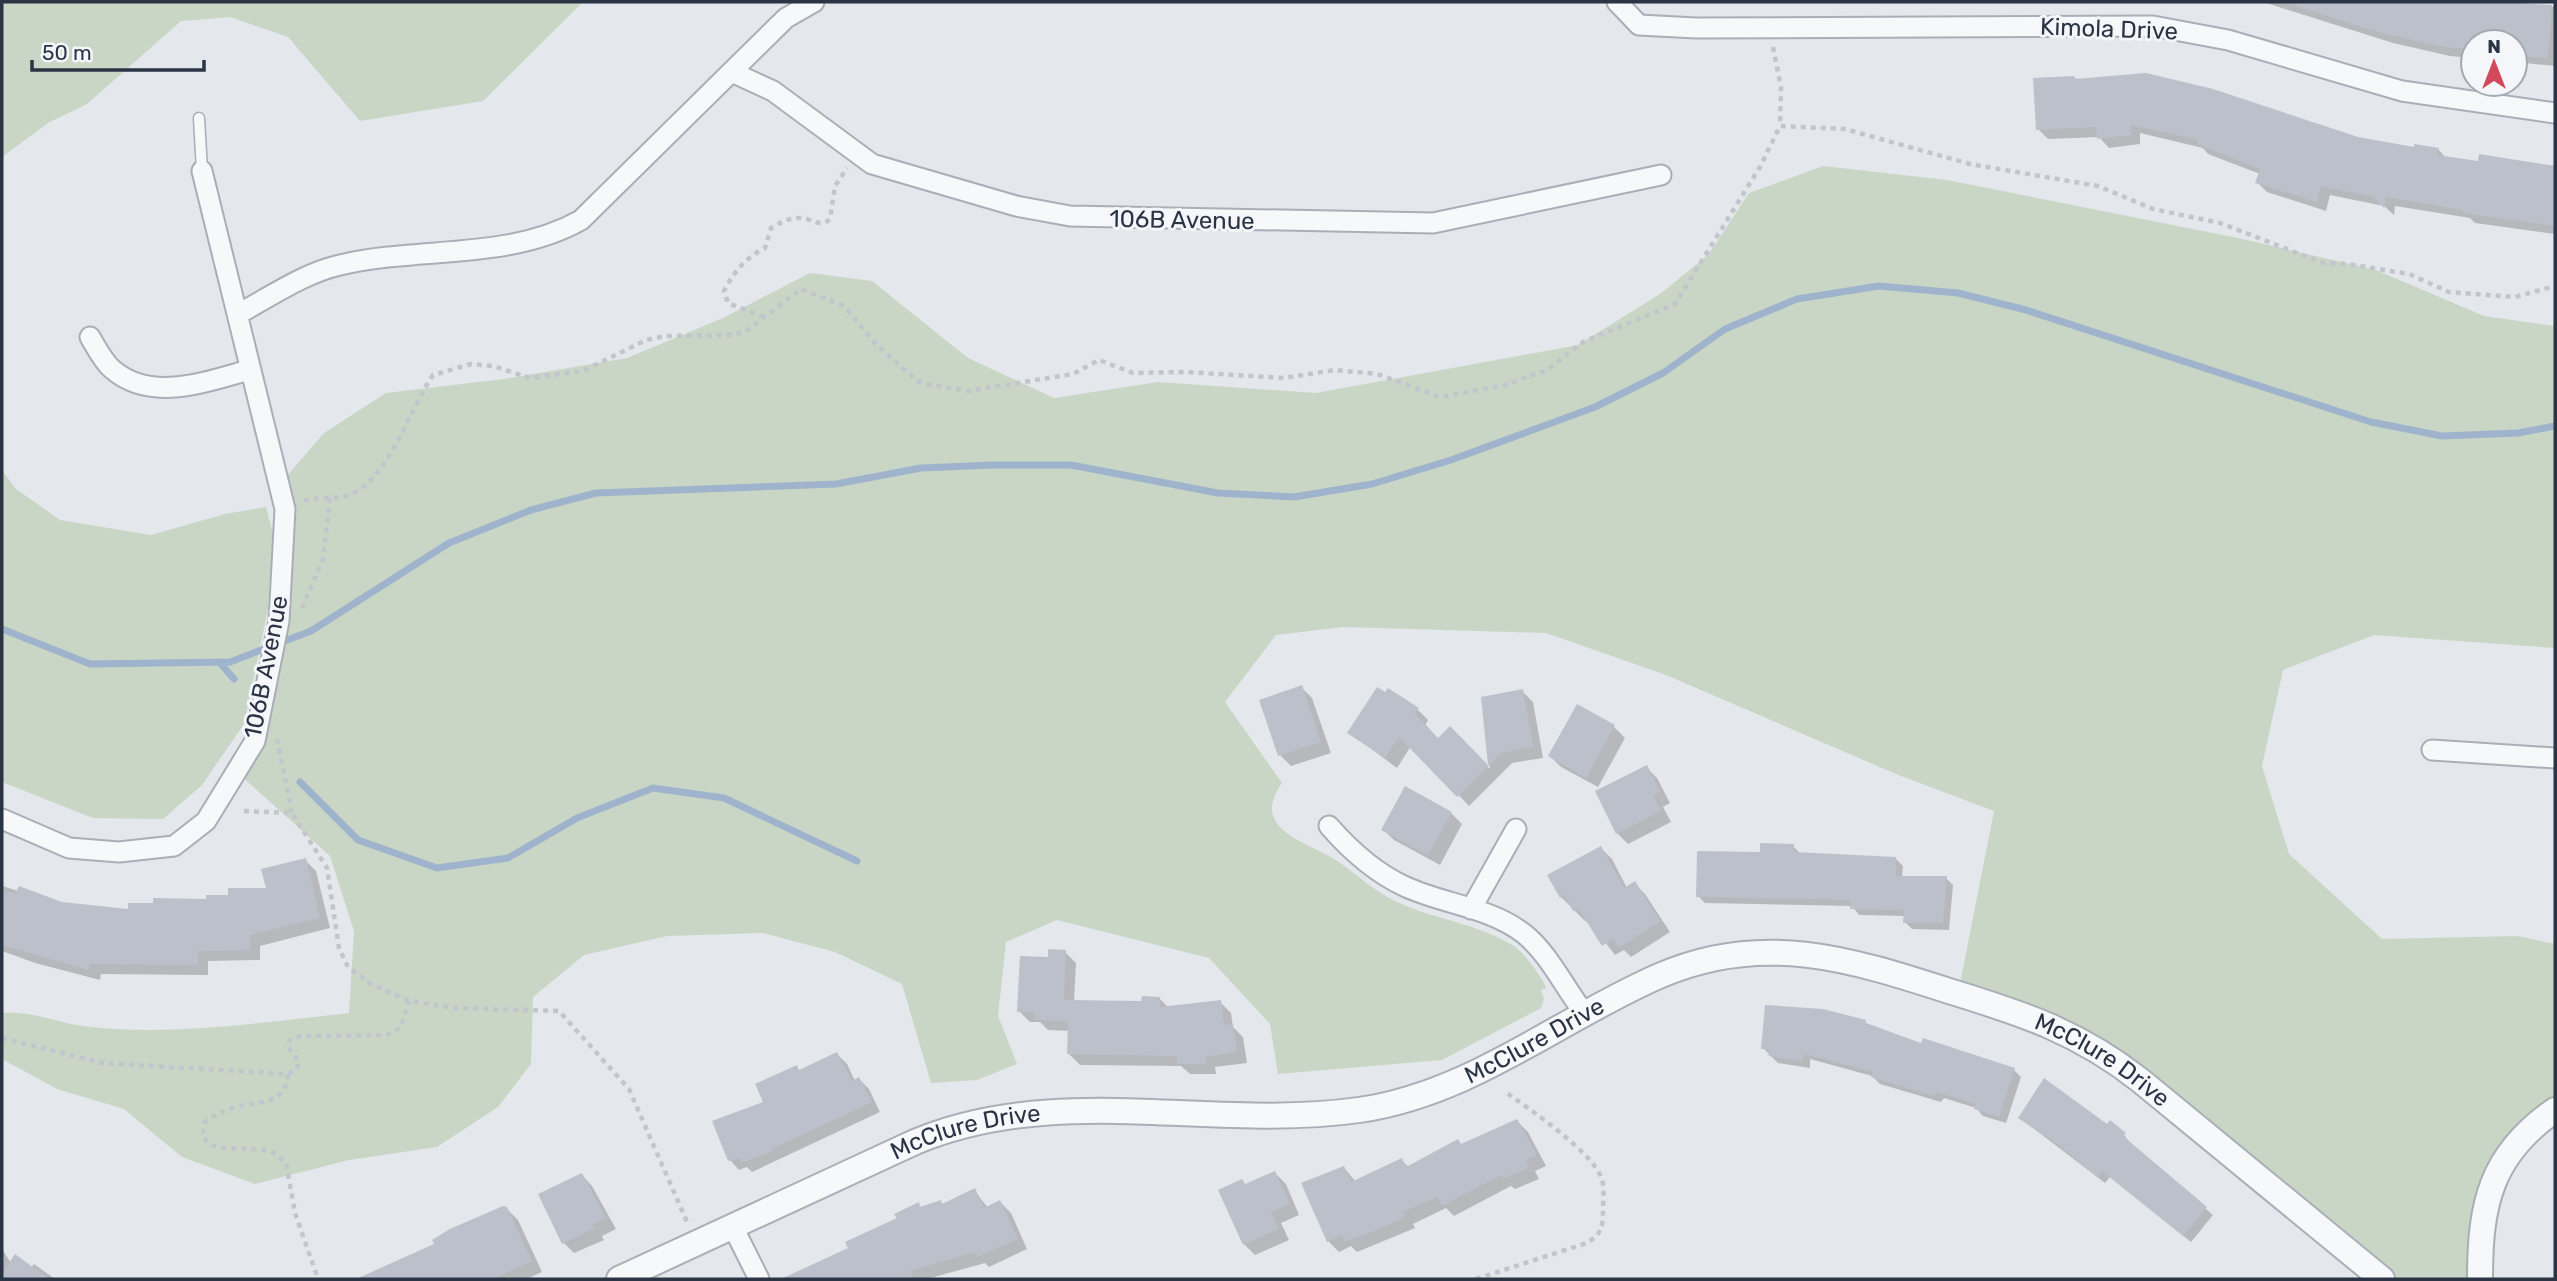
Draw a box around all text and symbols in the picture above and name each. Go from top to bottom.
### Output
street label: Kimola Drive [2040,13,2178,45]
scale bar [32,28,203,72]
north arrow [2459,28,2529,98]
text: N [2487,35,2501,58]
text: 50 m [42,40,92,65]
street label: 106B Avenue [1109,205,1255,235]
street label: 106B Avenue [238,593,294,741]
street label: McClure Drive [1460,992,1609,1090]
street label: McClure Drive [2031,1007,2175,1113]
street label: McClure Drive [886,1099,1042,1165]

